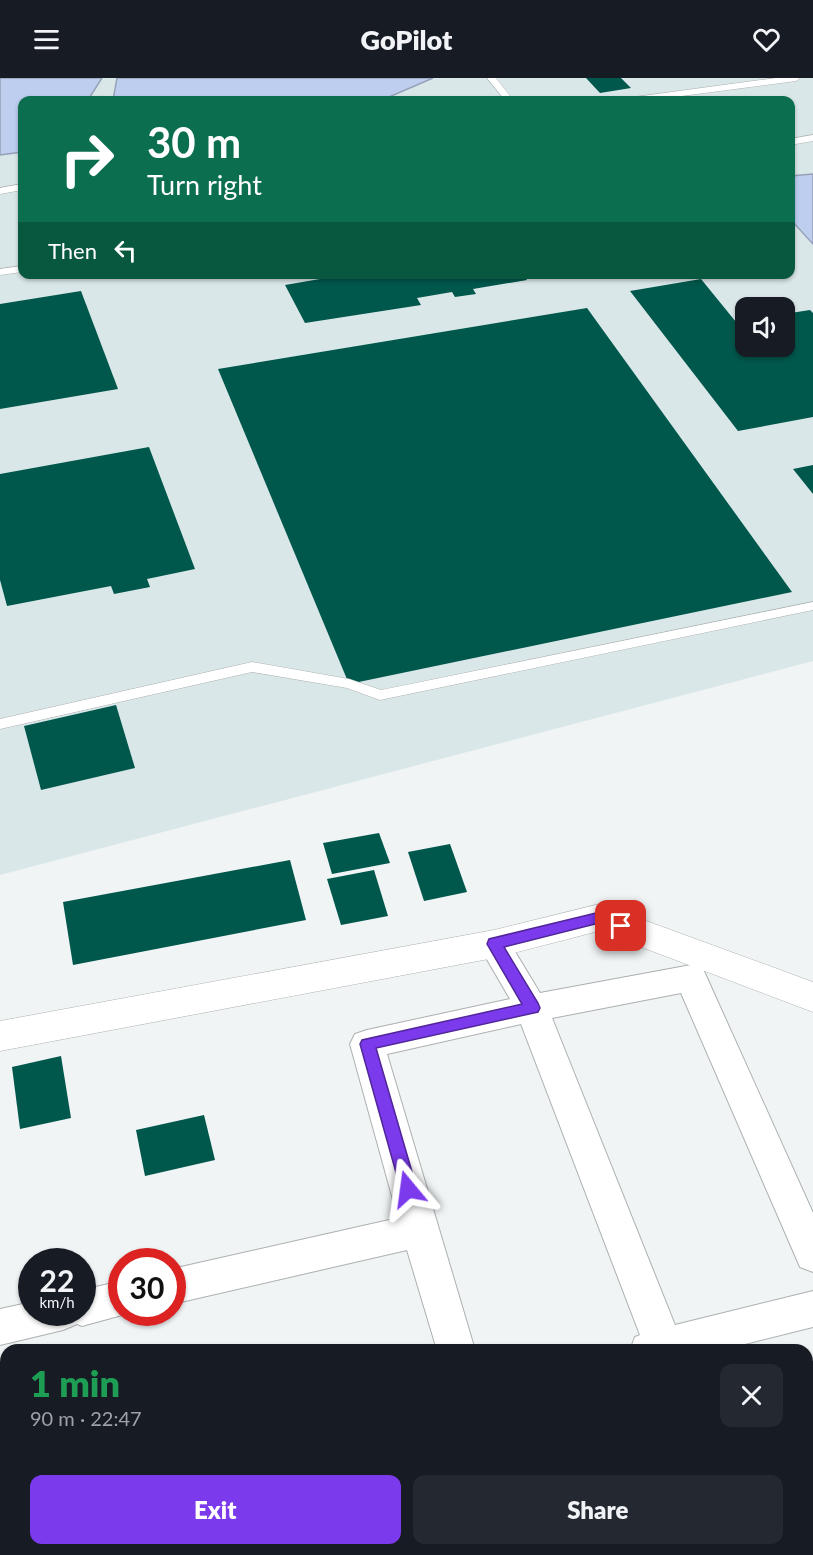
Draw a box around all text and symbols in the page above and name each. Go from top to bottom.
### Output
icon: menu [30,23,63,56]
text: GoPilot [361,23,452,56]
icon: heart [750,23,783,56]
text: 30 m [147,117,241,167]
icon: right [48,120,126,198]
text: Turn right [147,168,262,201]
icon: left [109,234,142,267]
text: Then [48,237,97,264]
map controls [735,297,795,357]
button: sound [735,297,795,357]
pin [595,900,646,951]
icon: arrive [604,909,637,942]
position arrow [376,1157,440,1221]
speed limit sign: 30 [108,1248,186,1326]
text: 22 [40,1262,74,1298]
text: km/h [39,1293,75,1311]
text: 1 min [30,1361,120,1405]
button: close [720,1364,783,1427]
text: 90 m · 22:47 [30,1406,142,1430]
button: Exit [30,1475,401,1544]
button: Share [413,1475,783,1544]

